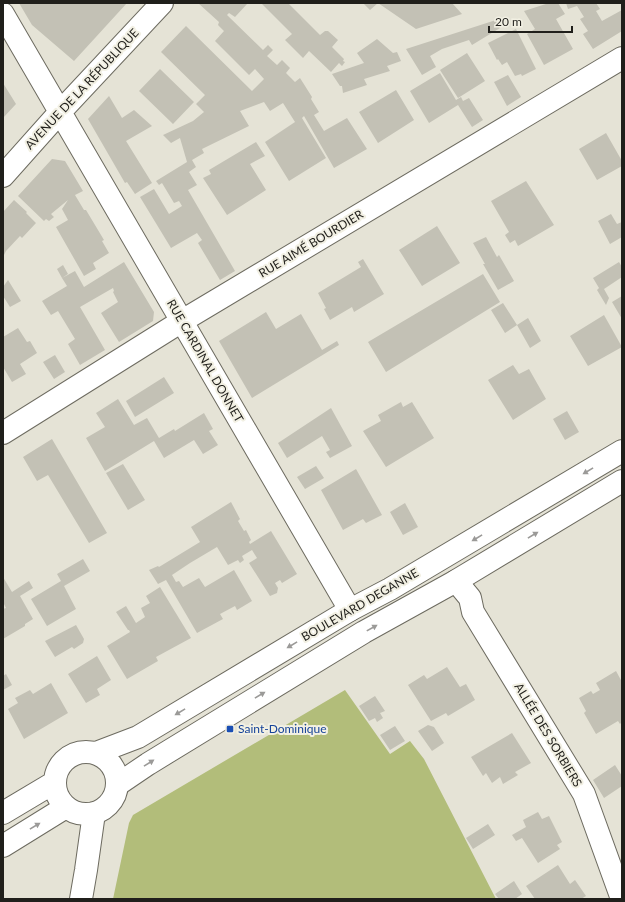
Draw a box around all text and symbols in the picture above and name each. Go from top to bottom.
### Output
scale bar [489,8,572,34]
text: 20 m [495,14,522,29]
street label: AVENUE DE LA RÉPUBLIQUE [22,25,142,152]
street label: RUE AIMÉ BOURDIER [256,206,366,281]
street label: RUE CARDINAL DONNET [164,297,247,425]
one-way arrow [582,468,594,475]
one-way arrow [527,531,539,538]
one-way arrow [471,534,483,541]
street label: BOULEVARD DEGANNE [299,565,421,644]
one-way arrow [366,625,378,632]
one-way arrow [286,642,298,649]
street label: ALLÉE DES SORBIERS [511,680,585,789]
one-way arrow [255,692,266,699]
one-way arrow [174,708,186,715]
place label: Saint-Dominique [238,721,327,736]
marker: Saint-Dominique [225,724,235,734]
one-way arrow [144,759,154,767]
one-way arrow [29,823,40,830]

